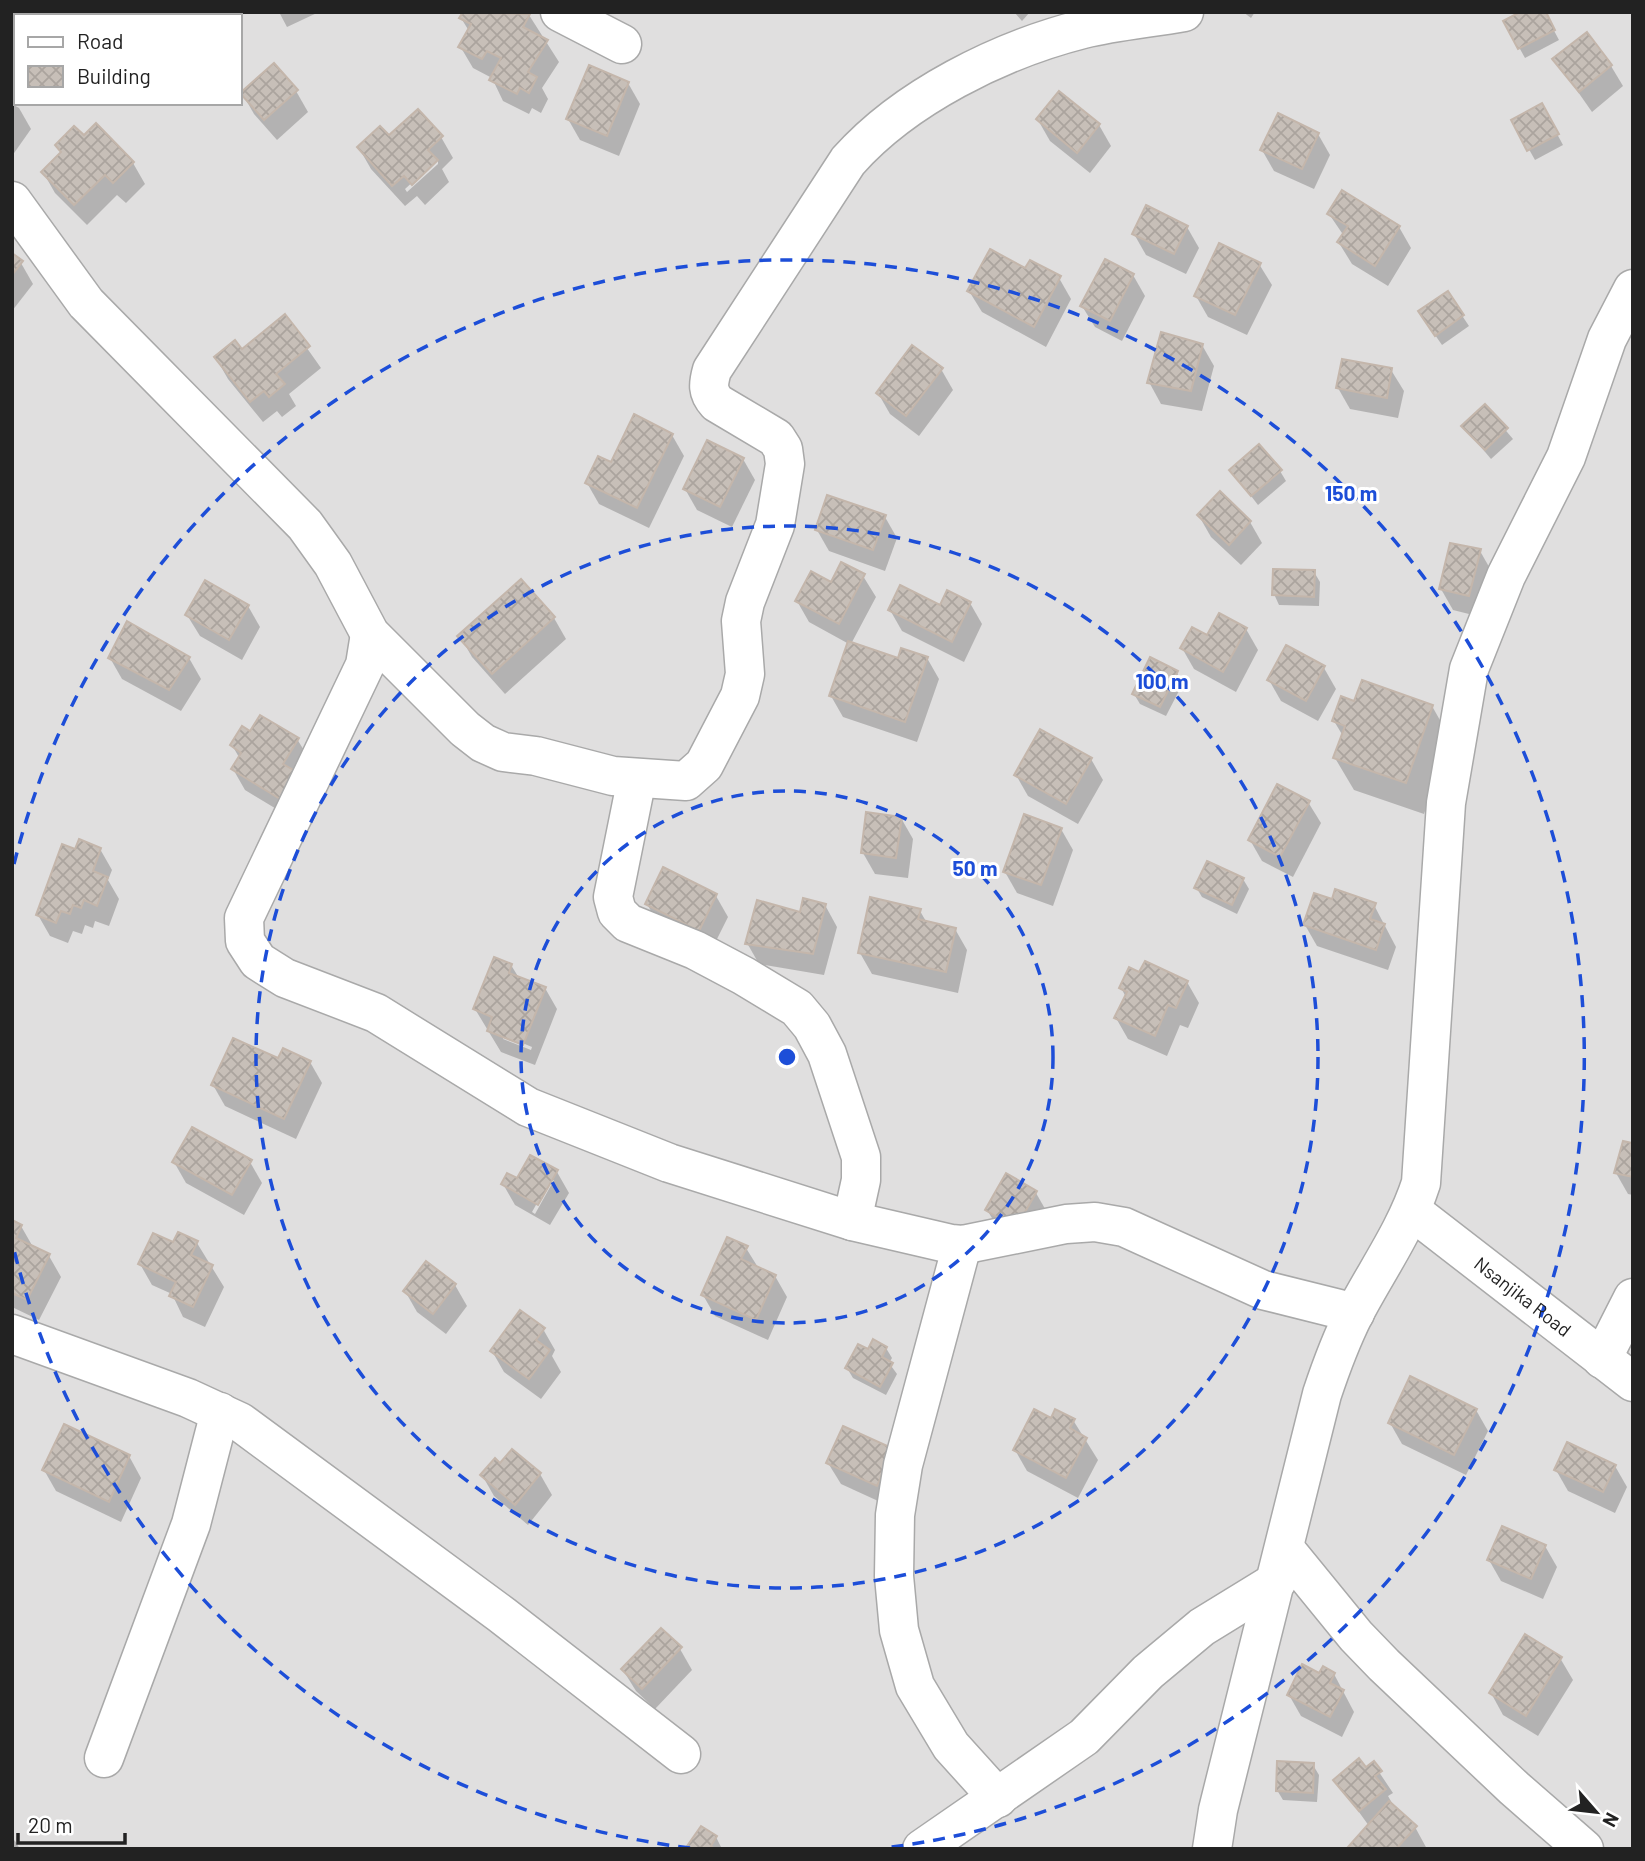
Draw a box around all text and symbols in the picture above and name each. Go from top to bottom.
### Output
legend [14,14,242,105]
text: Road [77,28,123,53]
text: Building [77,63,151,88]
text: 150 m [1325,480,1377,505]
text: 100 m [1135,668,1189,693]
text: 50 m [952,855,998,880]
centre of rings [775,1045,799,1069]
street label: Nsanjika Road [1470,1252,1576,1341]
north arrow [1561,1777,1631,1847]
scale bar [18,1801,124,1845]
text: N [1598,1809,1625,1831]
text: 20 m [28,1812,73,1837]

